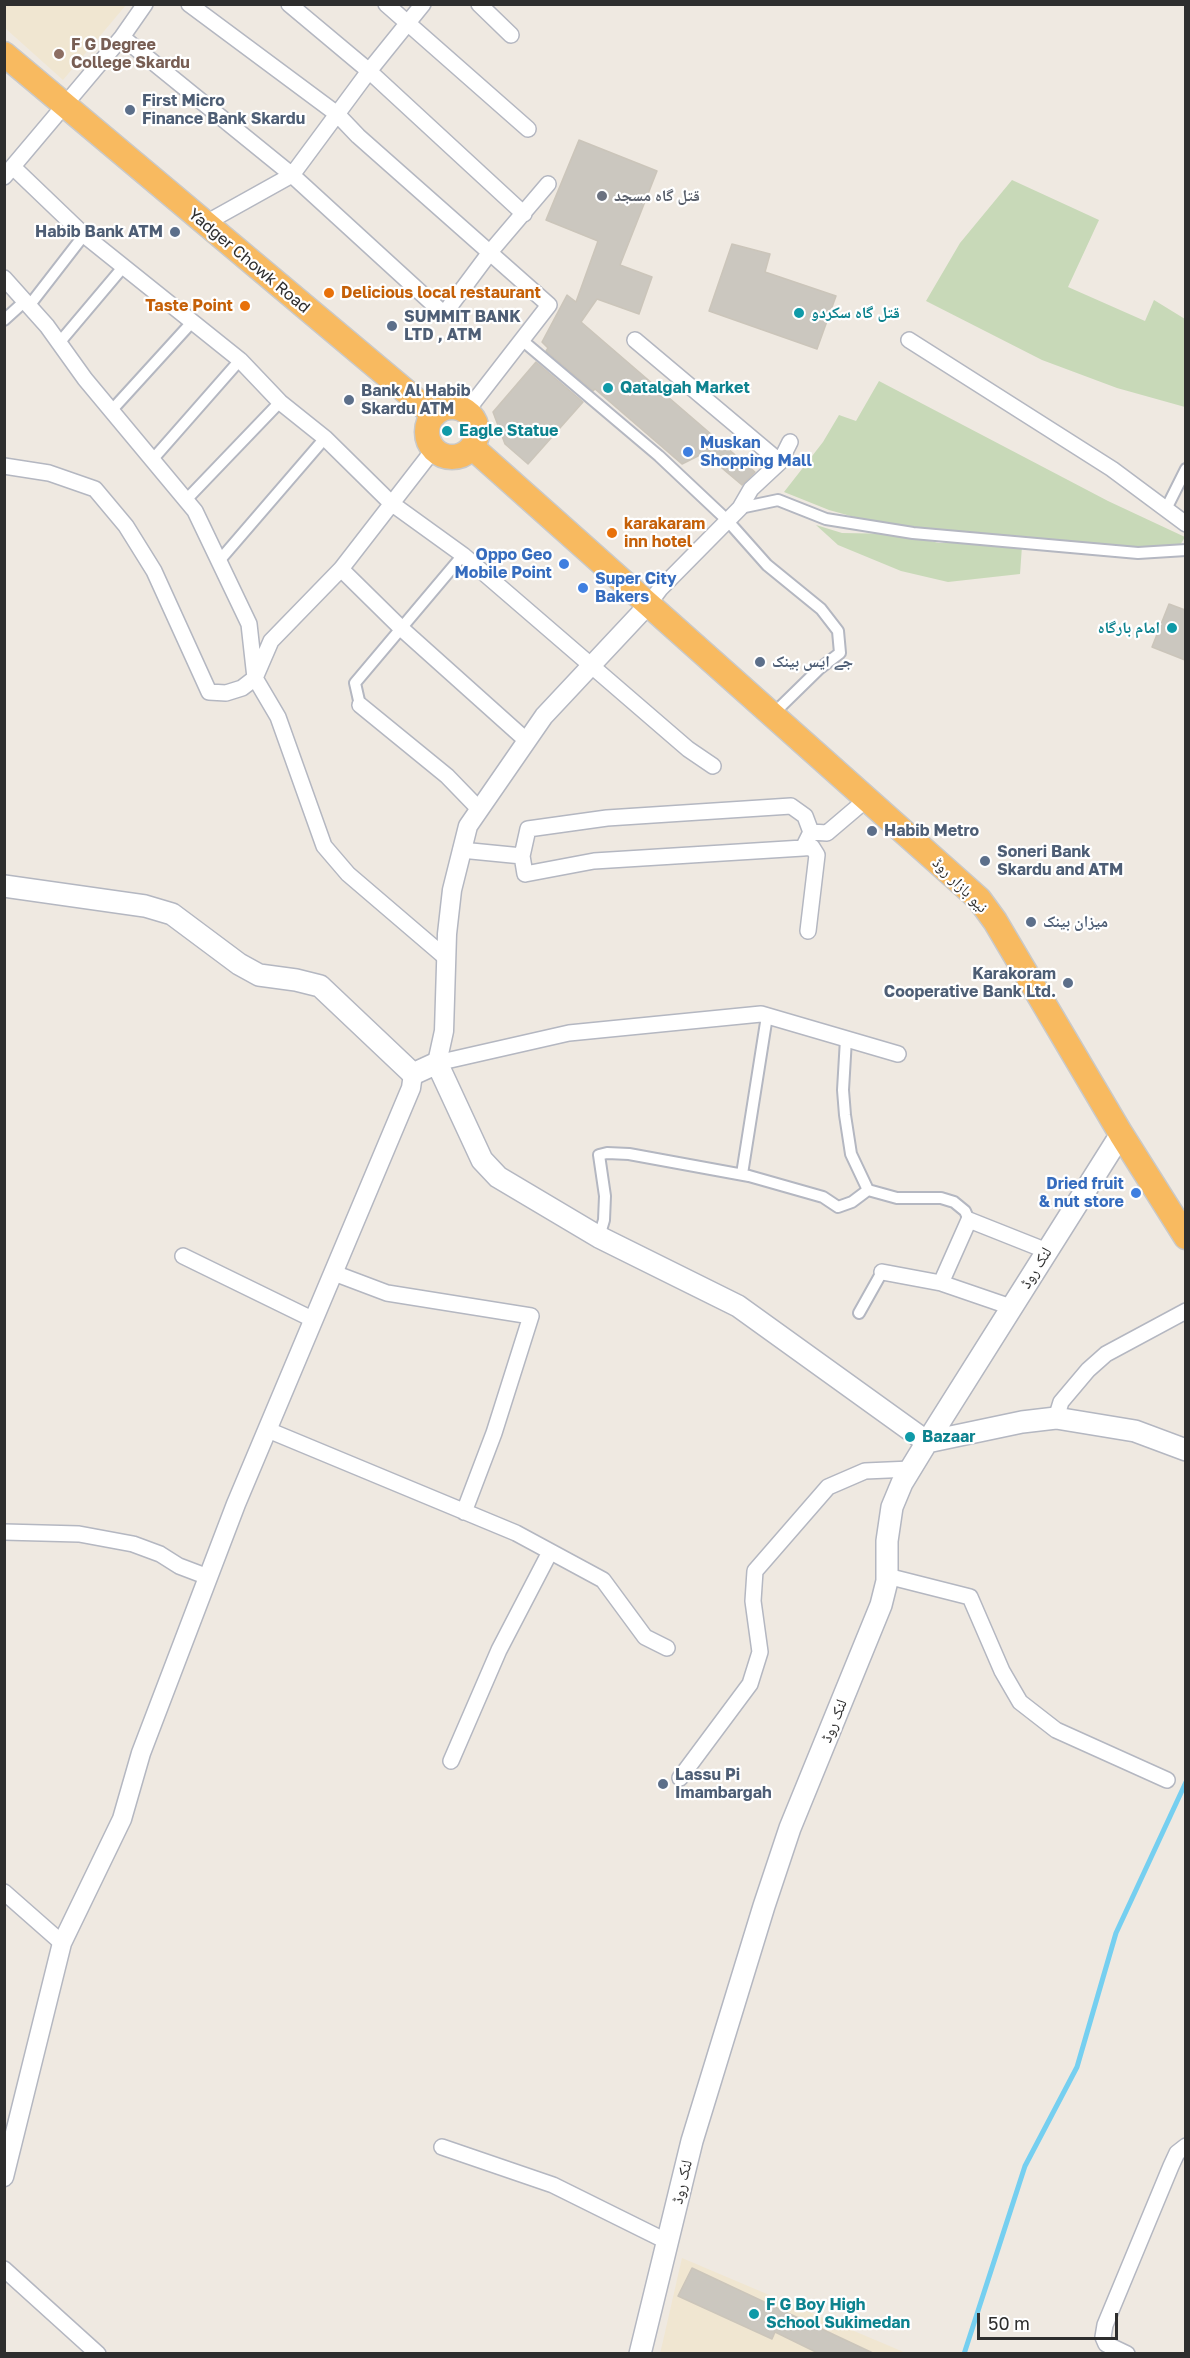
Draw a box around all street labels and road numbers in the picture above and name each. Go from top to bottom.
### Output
street label: Yadger Chowk Road [184,205,314,317]
street label: نیو بازار روڈ [928,853,992,917]
street label: لنک روڈ [1016,1244,1056,1292]
street label: لنک روڈ [817,1697,851,1745]
street label: لنک روڈ [668,2158,696,2206]

